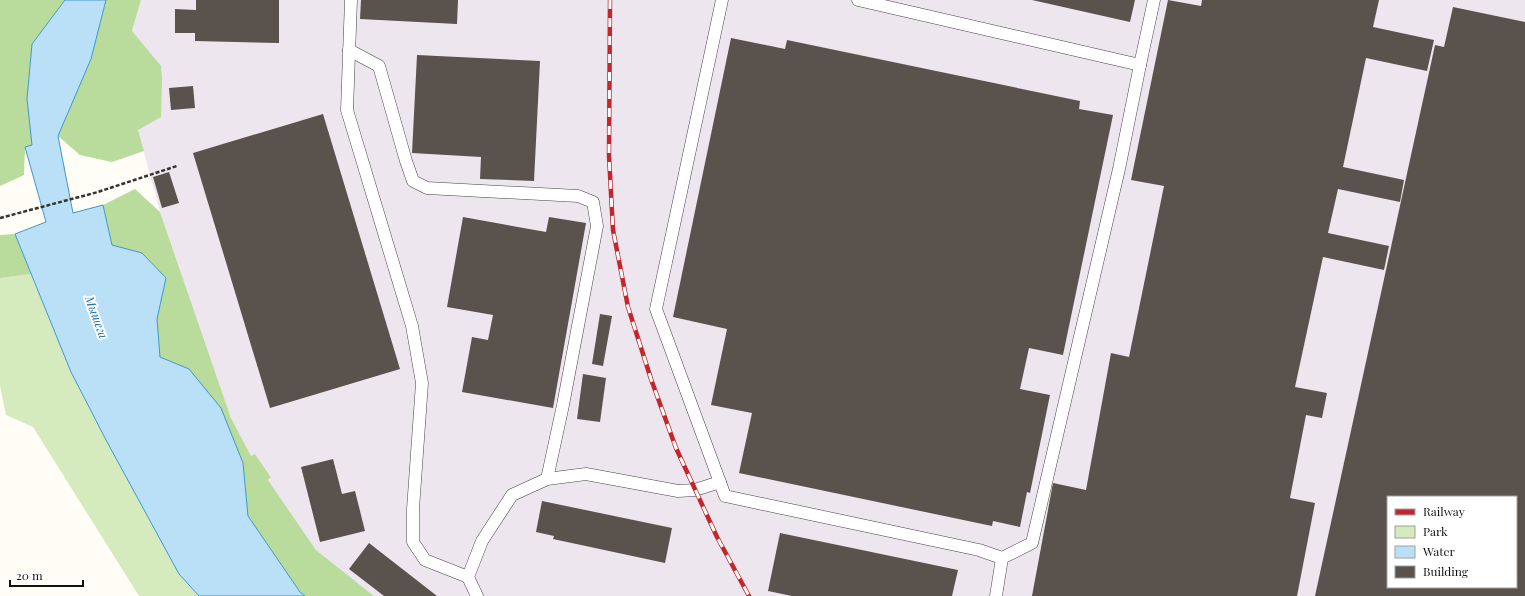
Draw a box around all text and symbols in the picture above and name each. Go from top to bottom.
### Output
water label: Мышега [82,293,112,341]
legend [1387,496,1517,588]
text: Railway [1423,503,1465,519]
text: Park [1423,523,1448,539]
text: Water [1422,543,1456,559]
scale bar [10,562,83,588]
text: Building [1423,563,1469,579]
text: 20 m [16,567,43,583]

